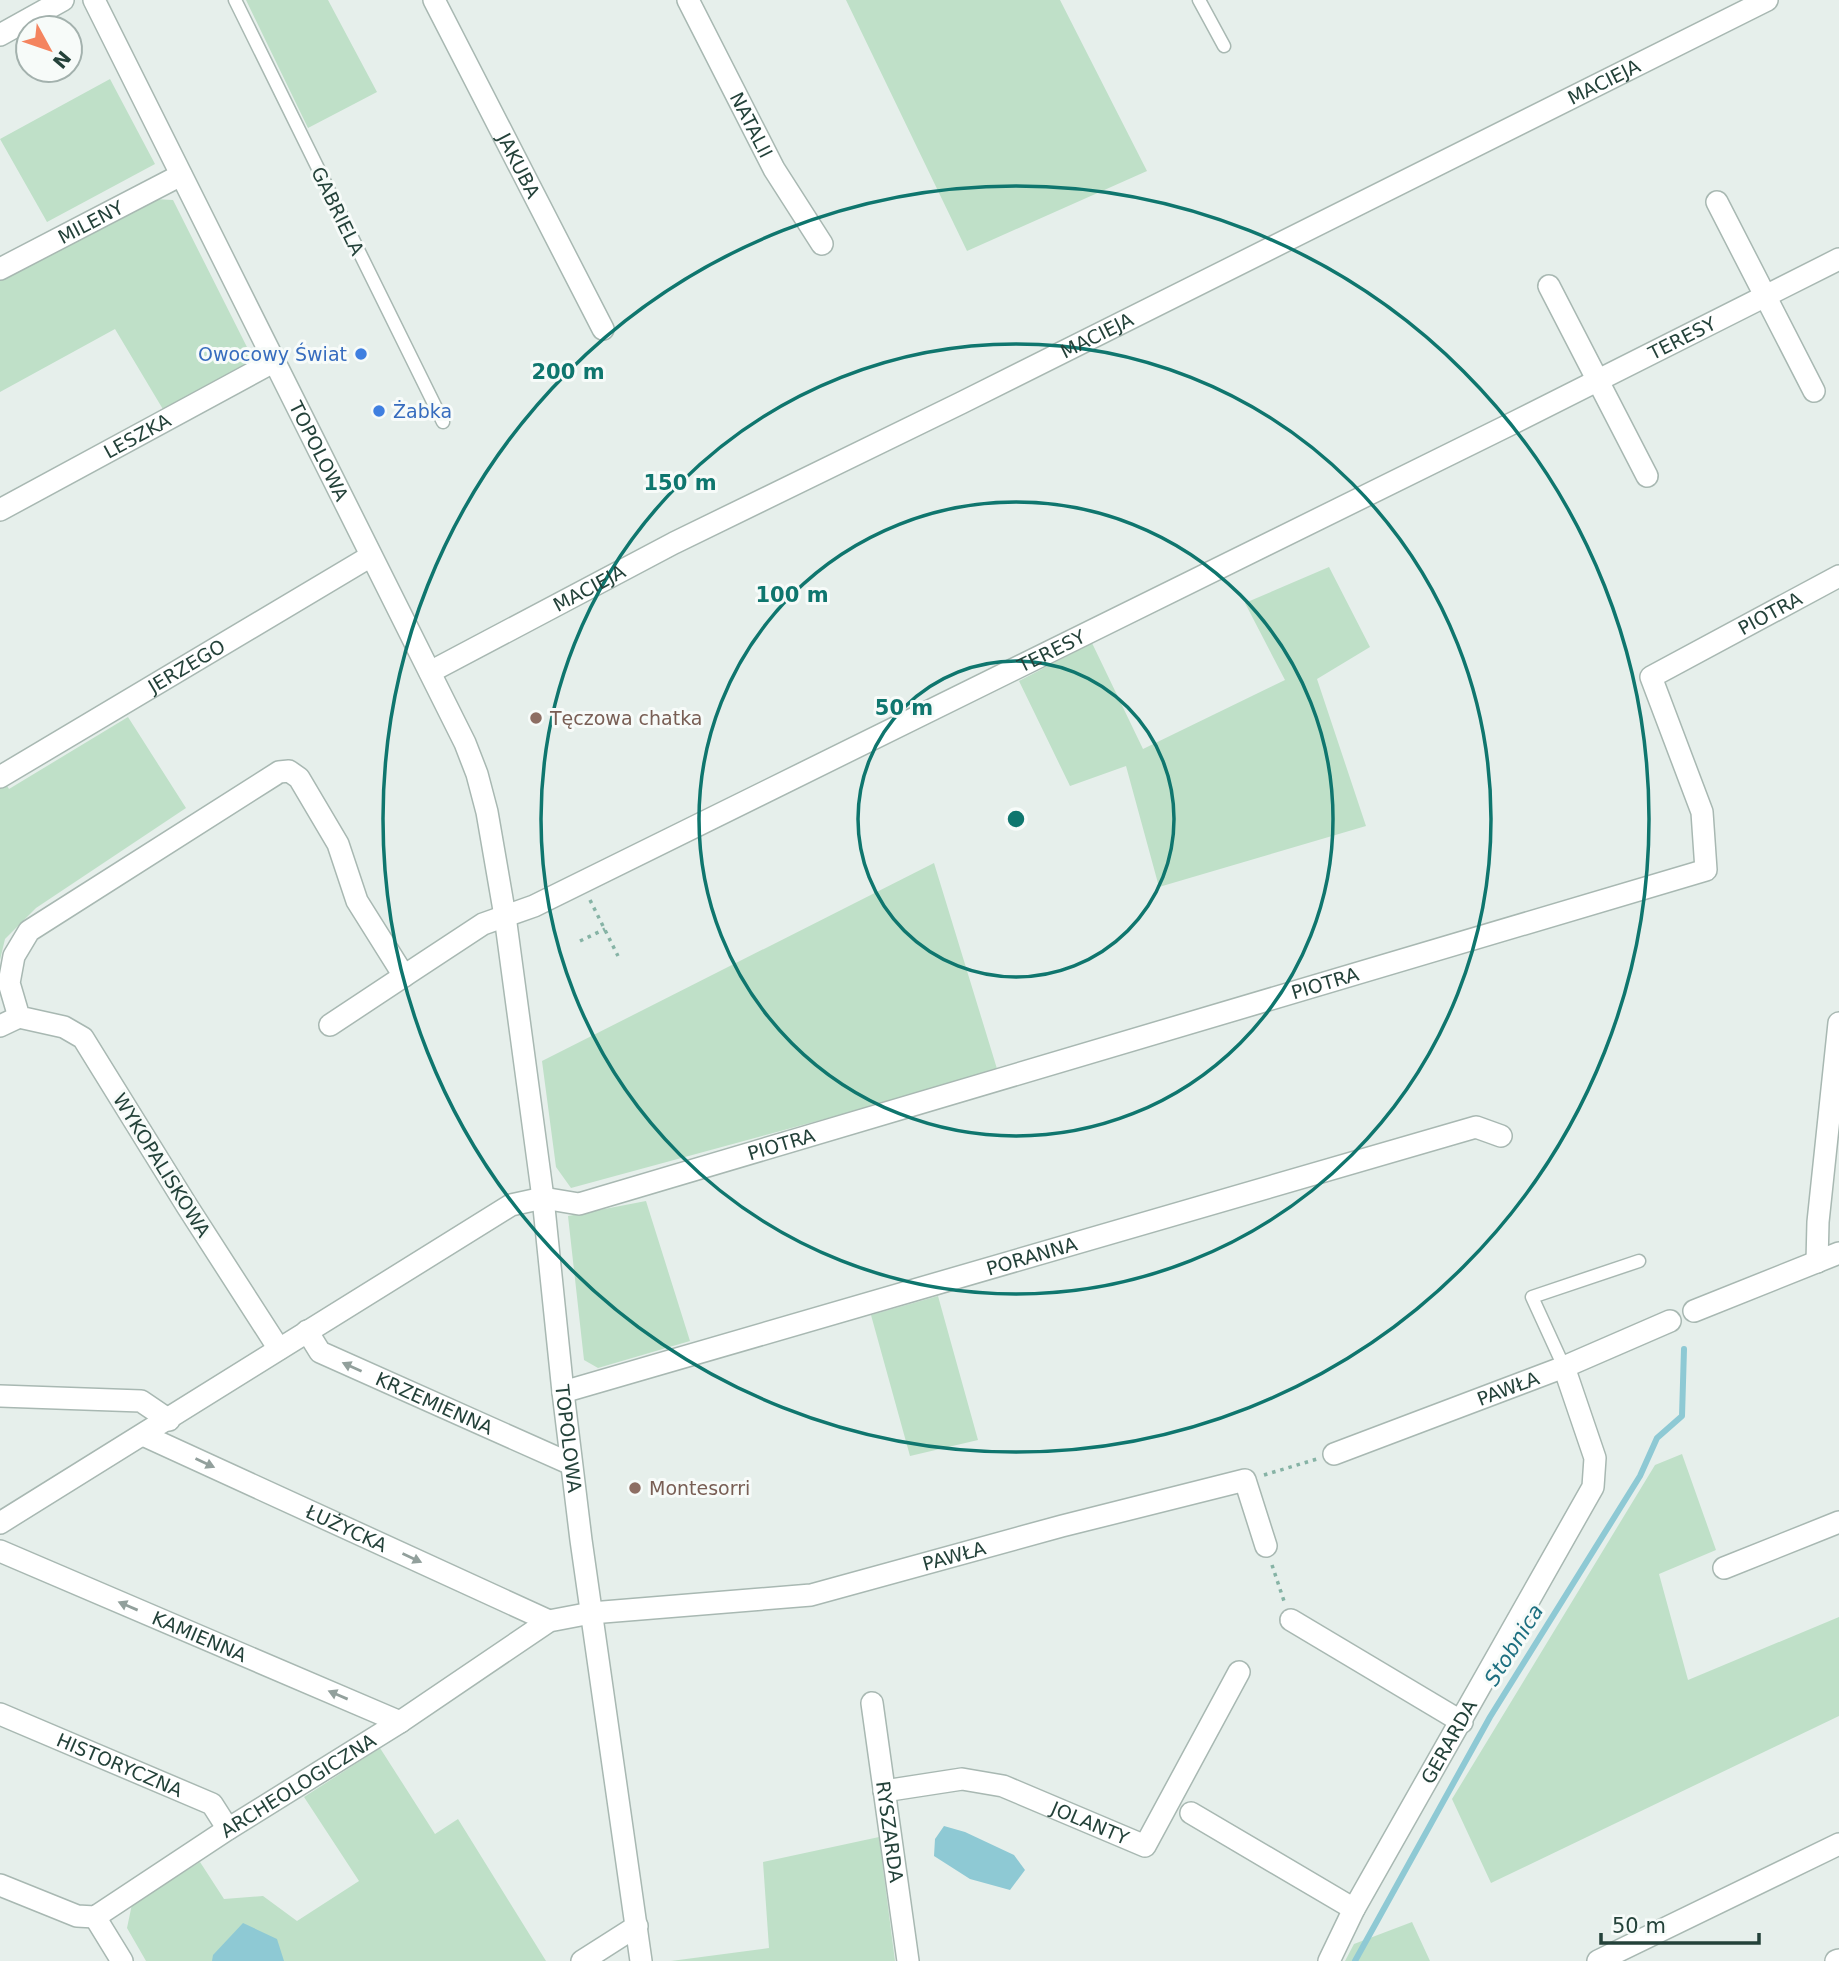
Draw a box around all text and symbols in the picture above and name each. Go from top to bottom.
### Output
north arrow [14,14,84,84]
text: N [48,47,76,73]
street label: MACIEJA [1564,54,1644,109]
street label: NATALII [726,88,777,161]
street label: JAKUBA [493,128,545,202]
street label: GABRIELA [307,163,369,259]
street label: MILENY [54,196,127,248]
street label: MACIEJA [1057,308,1137,363]
street label: TERESY [1644,312,1720,365]
place label: Owocowy Świat [198,342,347,365]
marker: Owocowy Świat [353,346,369,362]
text: 200 m [531,360,605,384]
street label: TOPOLOWA [285,396,353,504]
place label: Żabka [393,400,452,422]
marker: Żabka [371,403,387,419]
street label: LESZKA [100,409,174,463]
text: 150 m [643,471,717,495]
street label: MACIEJA [549,560,629,616]
text: 100 m [755,583,829,607]
street label: PIOTRA [1734,587,1806,639]
street label: TERESY [1013,625,1089,677]
street label: JERZEGO [143,635,229,698]
text: 50 m [875,696,933,720]
place label: Tęczowa chatka [549,707,702,729]
marker: Tęczowa chatka [528,710,544,726]
centre of rings [1004,807,1028,831]
street label: PIOTRA [1289,963,1361,1003]
street label: WYKOPALISKOWA [109,1089,215,1241]
street label: PIOTRA [745,1124,817,1164]
street label: PORANNA [984,1232,1080,1280]
one-way arrow [342,1361,363,1372]
street label: PAWŁA [1474,1366,1542,1410]
street label: KRZEMIENNA [372,1367,497,1439]
street label: TOPOLOWA [551,1382,586,1494]
one-way arrow [195,1458,215,1469]
place label: Montesorri [649,1477,750,1499]
marker: Montesorri [627,1480,643,1496]
street label: ŁUŻYCKA [302,1500,391,1556]
street label: PAWŁA [920,1536,988,1575]
one-way arrow [402,1552,422,1564]
one-way arrow [118,1600,139,1611]
water label: Stobnica [1480,1600,1548,1690]
street label: KAMIENNA [149,1606,250,1666]
one-way arrow [327,1689,348,1700]
street label: GERARDA [1416,1696,1481,1787]
street label: HISTORYCZNA [53,1728,186,1801]
street label: ARCHEOLOGICZNA [216,1729,380,1842]
street label: RYSZARDA [872,1780,908,1884]
street label: JOLANTY [1047,1796,1132,1849]
scale bar [1601,1902,1758,1946]
text: 50 m [1612,1914,1666,1938]

